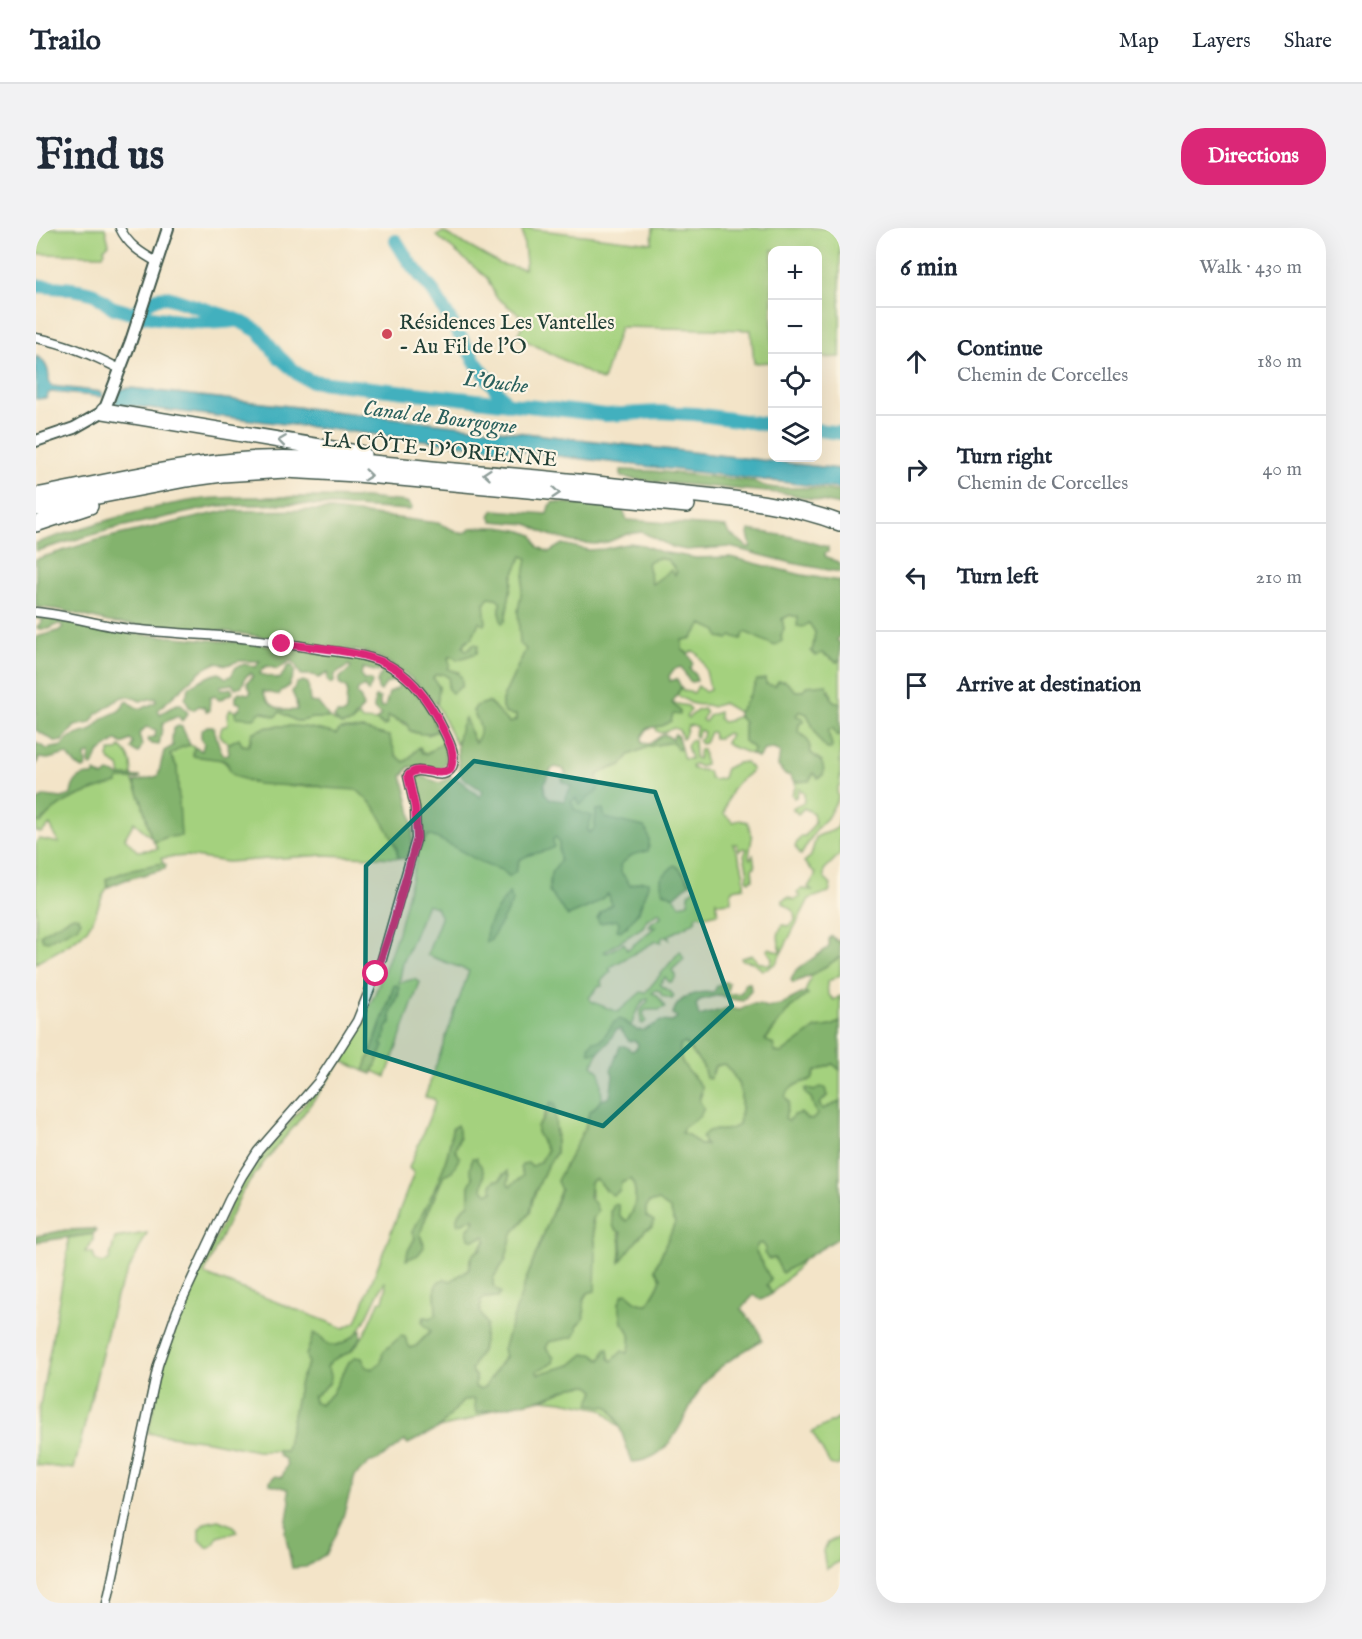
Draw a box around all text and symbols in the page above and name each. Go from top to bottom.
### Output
text: Trailo [30,24,101,59]
text: Map [1119,28,1159,55]
text: Layers [1192,28,1251,55]
text: Share [1284,28,1332,55]
button: Directions [1181,128,1326,185]
text: Find us [36,130,164,183]
map controls [768,246,822,462]
button: + [768,246,822,300]
text: 6 min [900,251,958,284]
text: Walk · 430 m [1199,255,1302,280]
button: − [768,300,822,354]
place label: Résidences Les Vantelles - Au Fil de l'O [399,310,615,361]
marker: Résidences Les Vantelles - Au Fil de l'O [380,327,394,341]
text: Continue [957,335,1043,363]
icon: ahead [900,345,933,378]
text: 180 m [1257,349,1302,374]
button: locate [768,354,822,408]
text: Chemin de Corcelles [957,363,1128,388]
water label: L'Ouche [461,365,530,401]
water label: Canal de Bourgogne [361,395,519,441]
button: layers [768,408,822,462]
street label: LA CÔTE-D'ORIENNE [321,426,559,474]
one-way arrow [277,436,287,448]
text: Turn right [957,443,1052,471]
icon: right [900,453,933,486]
text: 40 m [1263,457,1302,482]
one-way arrow [363,468,372,481]
one-way arrow [483,468,492,481]
text: Chemin de Corcelles [957,471,1128,496]
one-way arrow [551,486,560,499]
icon: left [900,561,933,594]
text: Turn left [957,563,1039,591]
text: 210 m [1256,565,1302,590]
route end [268,630,294,656]
icon: arrive [900,669,933,702]
text: Arrive at destination [957,671,1141,699]
route start [362,960,388,986]

